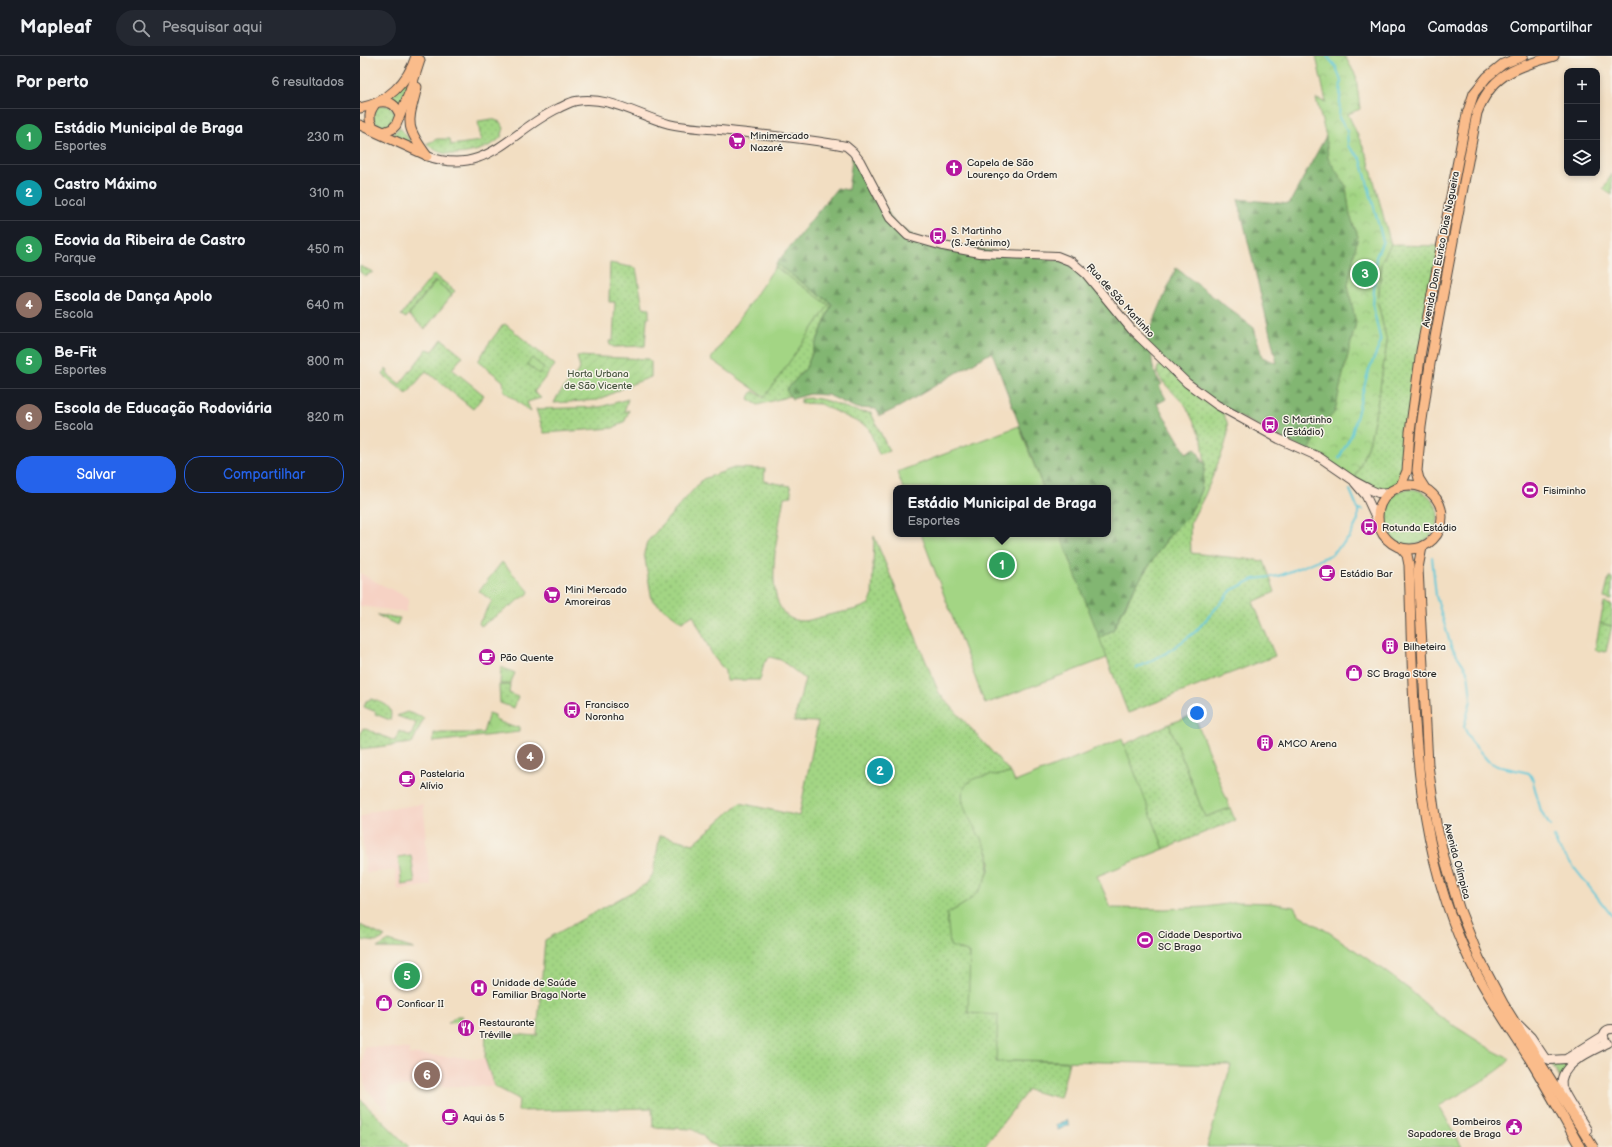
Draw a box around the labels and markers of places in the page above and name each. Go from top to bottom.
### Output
place label: Minimercado Nazaré [750,130,809,154]
supermarket icon: Minimercado Nazaré [727,131,747,151]
place label: Capela de São Lourenço da Ordem [967,157,1057,181]
church icon: Capela de São Lourenço da Ordem [944,158,964,178]
place label: S. Martinho (S. Jerónimo) [951,225,1011,249]
bus stop icon: S. Martinho (S. Jerónimo) [928,226,948,246]
pin: 3 [1352,259,1378,289]
place label: S Martinho (Estádio) [1283,414,1332,438]
bus stop icon: S Martinho (Estádio) [1260,415,1280,435]
sports icon: Fisiminho [1520,480,1540,500]
place label: Fisiminho [1543,485,1586,497]
bus stop icon: Rotunda Estádio [1359,517,1379,537]
place label: Rotunda Estádio [1382,522,1457,534]
pin: 1 [989,550,1015,580]
cafe icon: Estádio Bar [1317,563,1337,583]
place label: Estádio Bar [1340,568,1393,580]
place label: Mini Mercado Amoreiras [565,584,627,608]
supermarket icon: Mini Mercado Amoreiras [542,585,562,605]
building icon: Bilheteira [1380,636,1400,656]
place label: Bilheteira [1403,641,1446,653]
cafe icon: Pão Quente [477,647,497,667]
place label: Pão Quente [500,652,554,664]
shop icon: SC Braga Store [1344,663,1364,683]
place label: SC Braga Store [1367,668,1437,680]
place label: Francisco Noronha [585,699,630,723]
bus stop icon: Francisco Noronha [562,700,582,720]
building icon: AMCO Arena [1255,733,1275,753]
place label: AMCO Arena [1278,738,1337,750]
pin: 4 [517,742,543,772]
pin: 2 [867,756,893,786]
place label: Pastelaria Alívio [420,768,465,792]
cafe icon: Pastelaria Alívio [397,769,417,789]
place label: Cidade Desportiva SC Braga [1158,929,1242,953]
sports icon: Cidade Desportiva SC Braga [1135,930,1155,950]
pin: 5 [394,961,420,991]
place label: Unidade de Saúde Familiar Braga Norte [492,977,586,1001]
hospital icon: Unidade de Saúde Familiar Braga Norte [469,978,489,998]
shop icon: Conficar II [374,993,394,1013]
place label: Conficar II [397,998,444,1010]
place label: Restaurante Tréville [479,1017,534,1041]
restaurant icon: Restaurante Tréville [456,1018,476,1038]
pin: 6 [414,1060,440,1090]
cafe icon: Aqui às 5 [440,1107,460,1127]
place label: Aqui às 5 [463,1112,505,1124]
place label: Bombeiros Sapadores de Braga [1408,1116,1501,1140]
public building icon: Bombeiros Sapadores de Braga [1504,1117,1524,1137]

